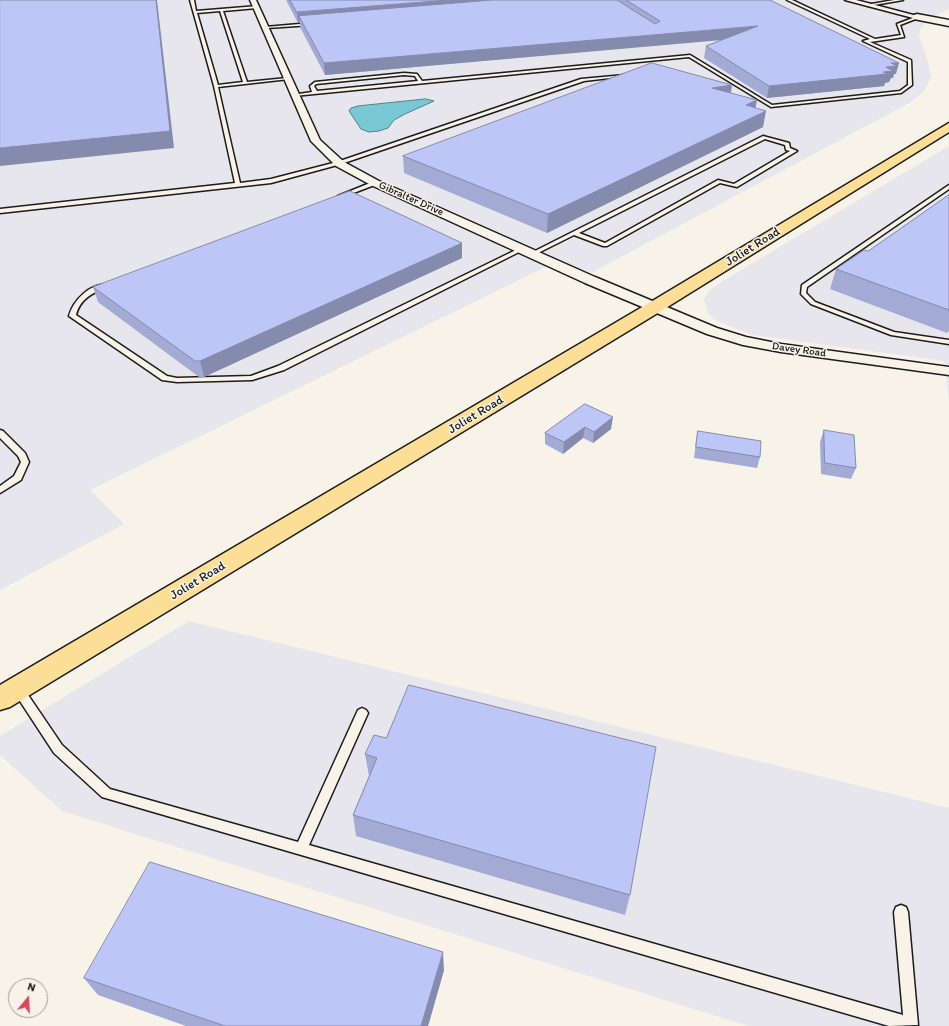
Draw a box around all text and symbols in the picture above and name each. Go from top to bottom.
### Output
street label: Gibralter Drive [377,179,445,219]
street label: Joliet Road [723,224,783,270]
street label: Davey Road [771,340,827,360]
street label: Joliet Road [445,392,507,438]
street label: Joliet Road [167,558,229,604]
north arrow [8,978,48,1018]
text: N [26,980,37,994]

